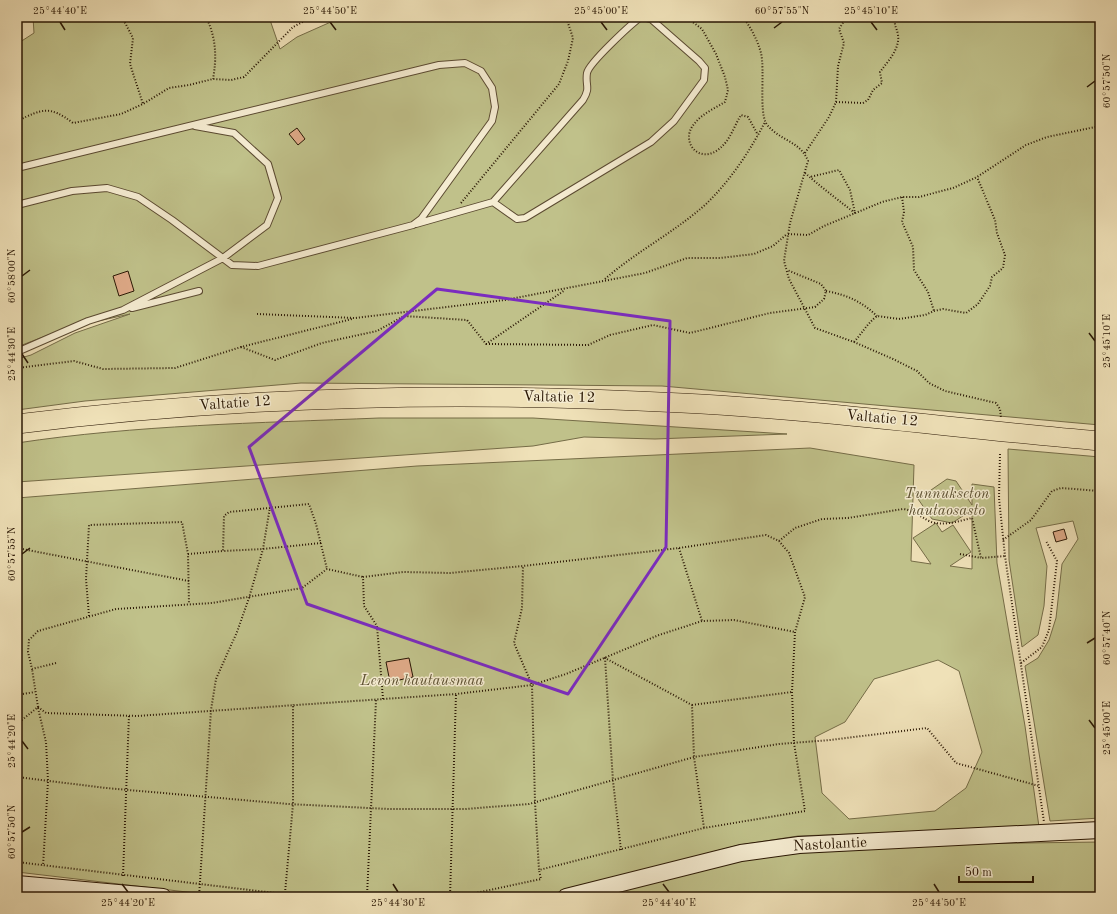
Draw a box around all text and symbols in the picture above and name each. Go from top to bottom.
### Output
text: 25°44'40"E [33,6,87,16]
text: 25°44'50"E [303,6,357,16]
text: 25°45'00"E [574,6,628,16]
text: 60°57'55"N [755,6,810,16]
text: 25°45'10"E [844,6,898,16]
text: 60°57'50"N [1102,53,1112,108]
text: 60°58'00"N [7,248,17,303]
text: 25°45'10"E [1102,314,1112,368]
text: 25°44'30"E [7,327,17,381]
street label: Valtatie 12 [523,390,595,406]
street label: Valtatie 12 [198,394,272,414]
street label: Valtatie 12 [845,408,919,430]
park label: Tunnukseton hautaosasto [905,487,990,519]
text: 60°57'55"N [7,526,17,581]
text: 60°57'40"N [1102,610,1112,665]
park label: Levon hautausmaa [359,674,484,689]
text: 25°45'00"E [1102,701,1112,755]
text: 25°44'20"E [7,714,17,768]
text: 60°57'50"N [7,804,17,859]
street label: Nastolantie [793,836,867,854]
scale bar [959,858,1033,884]
text: 50 m [965,866,992,879]
text: 25°44'20"E [101,898,155,908]
text: 25°44'30"E [371,898,425,908]
text: 25°44'40"E [642,898,696,908]
text: 25°44'50"E [912,898,966,908]

